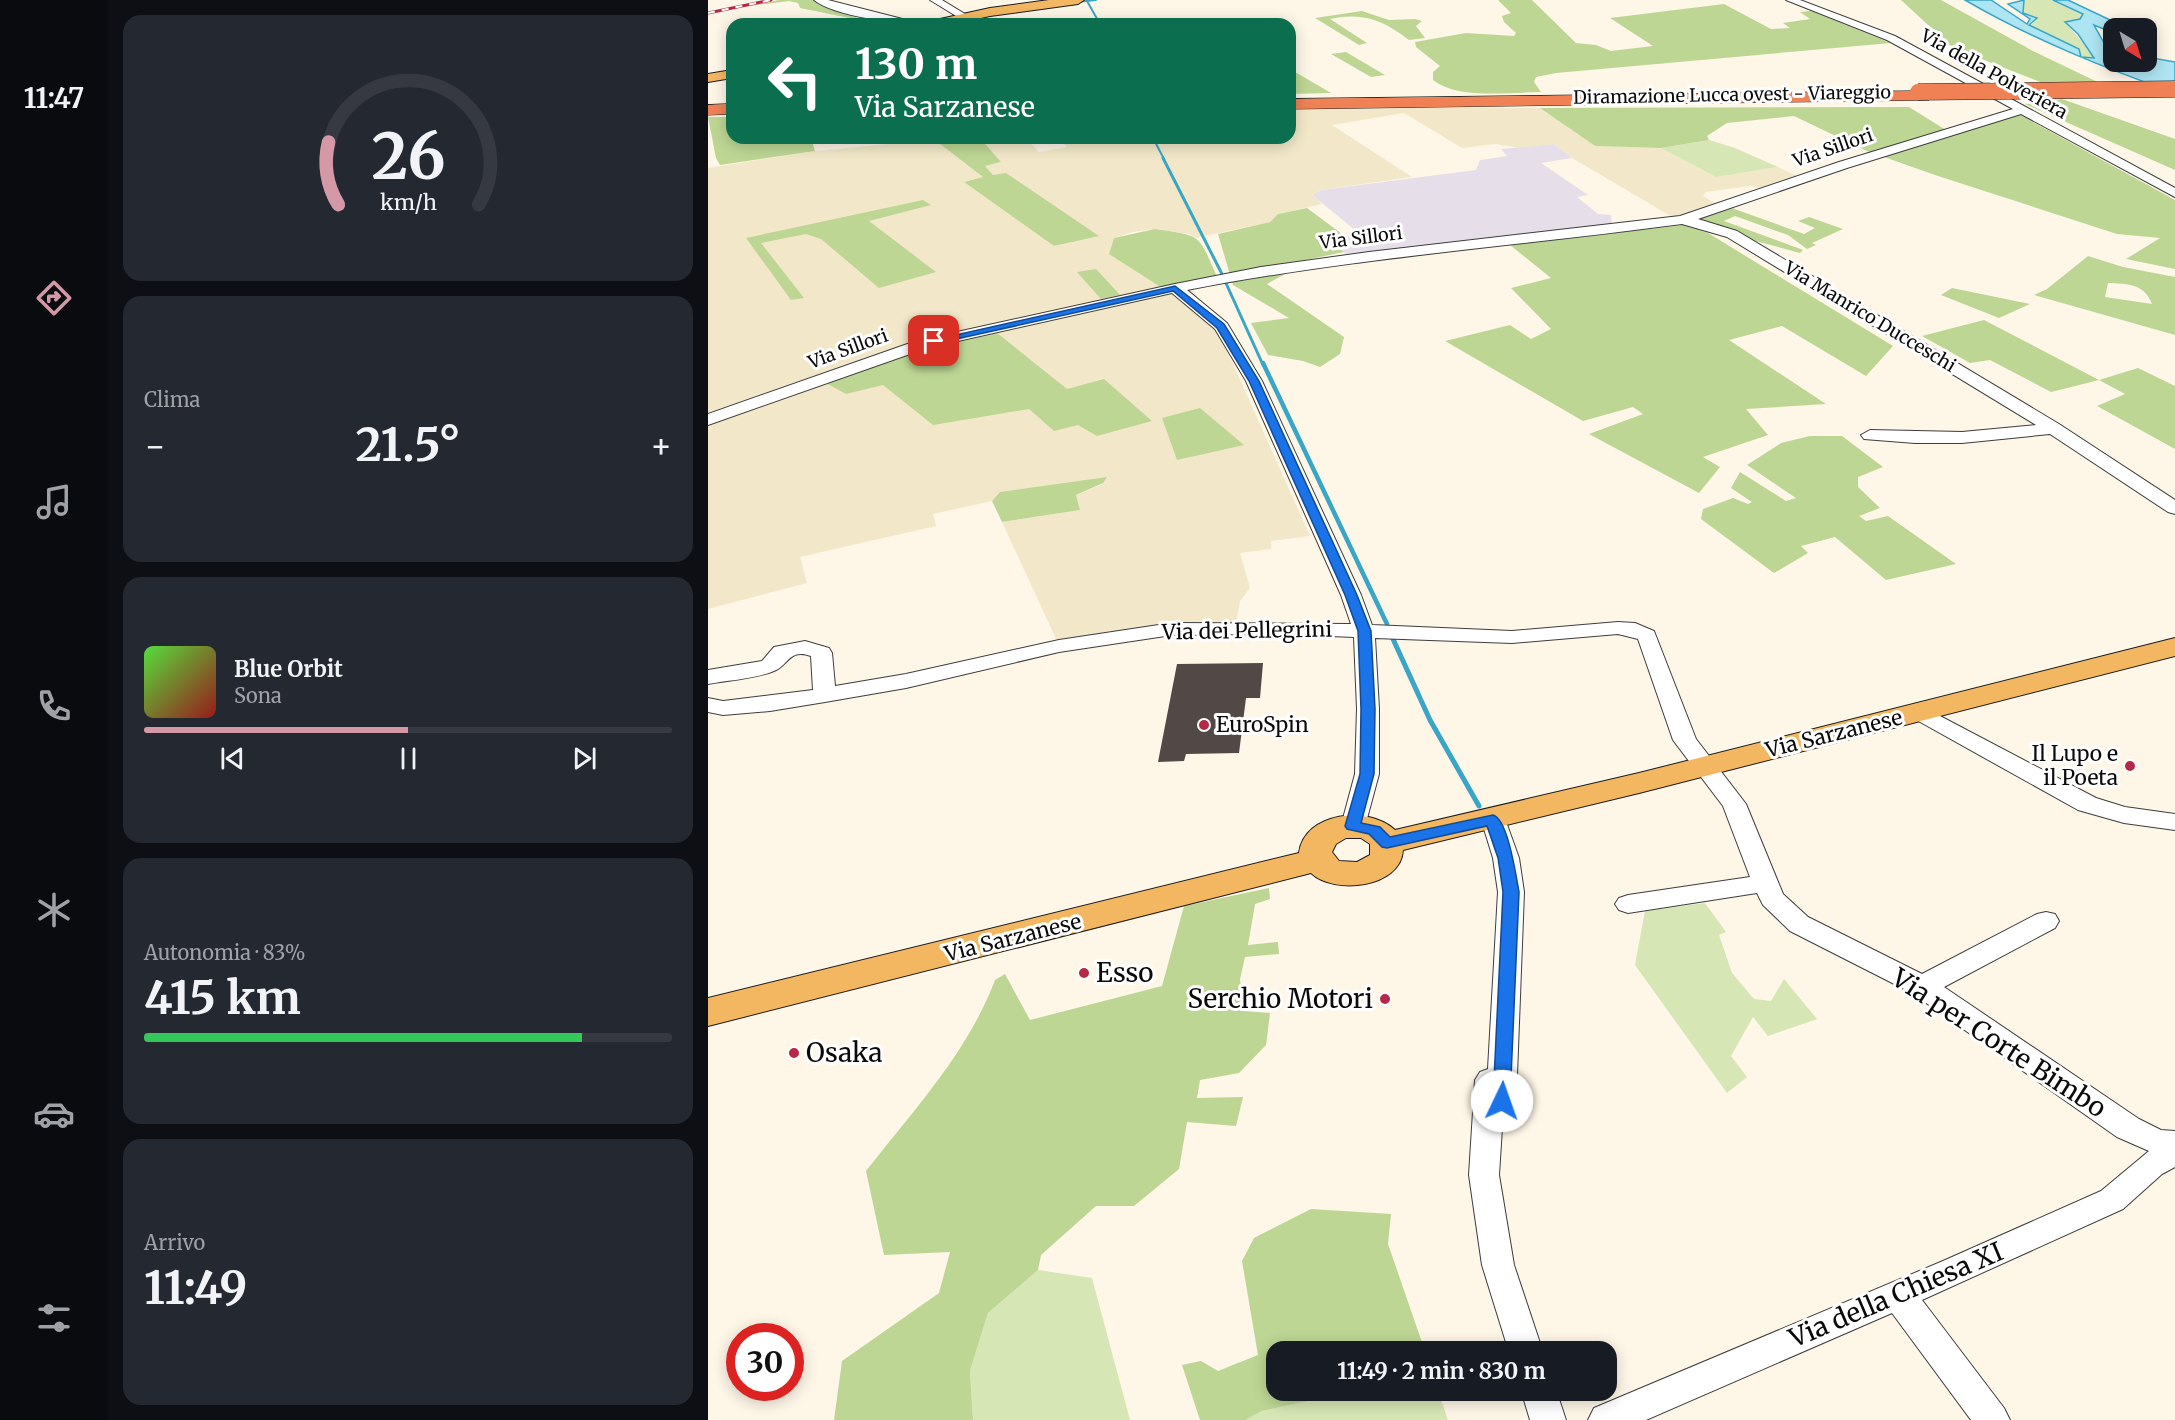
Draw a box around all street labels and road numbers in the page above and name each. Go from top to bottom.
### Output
street label: Via della Polveriera [1916,23,2072,124]
street label: Diramazione Lucca ovest - Viareggio [1573,80,1891,109]
street label: Via Sillori [1789,123,1876,172]
street label: Via Sillori [1317,221,1404,254]
street label: Via Manrico Ducceschi [1779,256,1960,377]
street label: Via Sillori [804,323,891,374]
street label: Via dei Pellegrini [1161,616,1333,646]
street label: Via Sarzanese [1762,703,1905,764]
street label: Via Sarzanese [941,907,1084,968]
street label: Via per Corte Bimbo [1885,960,2113,1124]
street label: Via della Chiesa XI [1783,1235,2008,1355]

